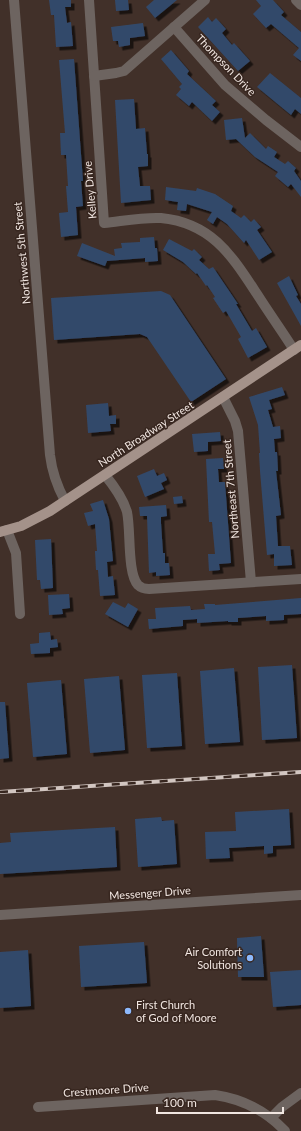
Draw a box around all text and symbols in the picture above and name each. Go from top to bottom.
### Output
street label: Thompson Drive [194,31,259,98]
street label: Kelley Drive [80,160,99,219]
street label: Northwest 5th Street [11,201,32,305]
street label: North Broadway Street [96,398,196,469]
street label: Northeast 7th Street [220,439,241,539]
street label: Messenger Drive [109,883,191,902]
place label: Air Comfort Solutions [185,945,242,971]
marker: Air Comfort Solutions [245,953,255,963]
place label: First Church of God of Moore [136,998,217,1024]
marker: First Church of God of Moore [123,1006,133,1016]
street label: Crestmoore Drive [63,1080,149,1099]
scale bar [157,1089,283,1115]
text: 100 m [163,1095,197,1110]

